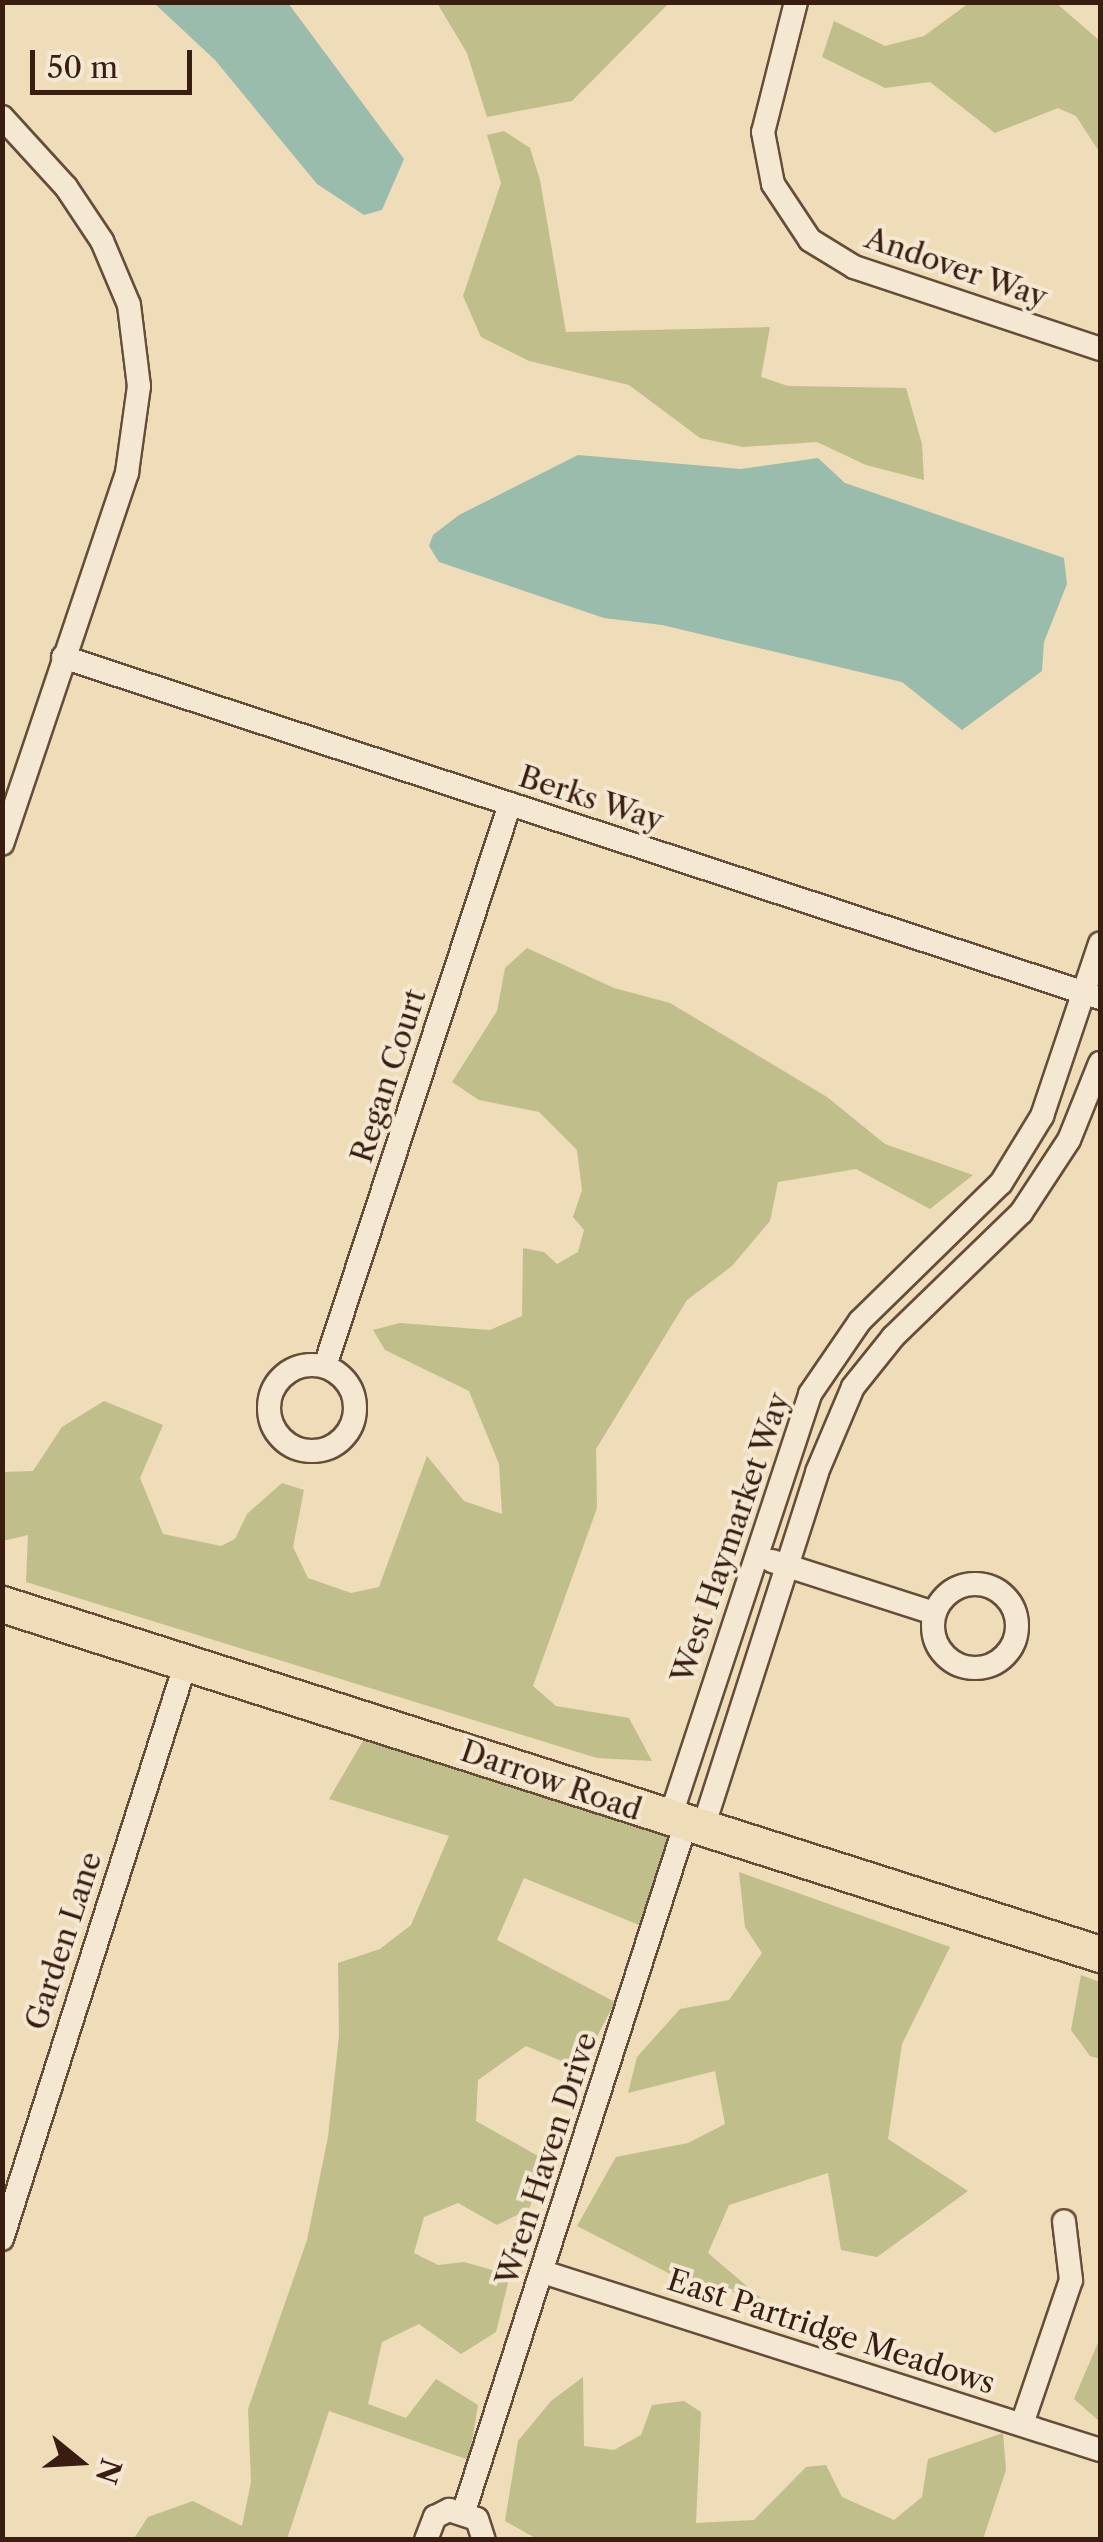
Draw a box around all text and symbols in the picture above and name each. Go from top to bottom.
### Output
scale bar [35,30,198,92]
text: 50 m [47,49,118,86]
street label: Andover Way [860,220,1052,316]
street label: Berks Way [514,759,668,839]
street label: Regan Court [344,985,434,1167]
street label: West Haymarket Way [664,1388,798,1688]
street label: Darrow Road [456,1733,646,1829]
street label: Garden Lane [18,1847,110,2035]
street label: Wren Haven Drive [489,2028,605,2290]
street label: East Partridge Meadows [663,2262,999,2402]
north arrow [30,2412,130,2512]
text: N [89,2454,128,2488]

